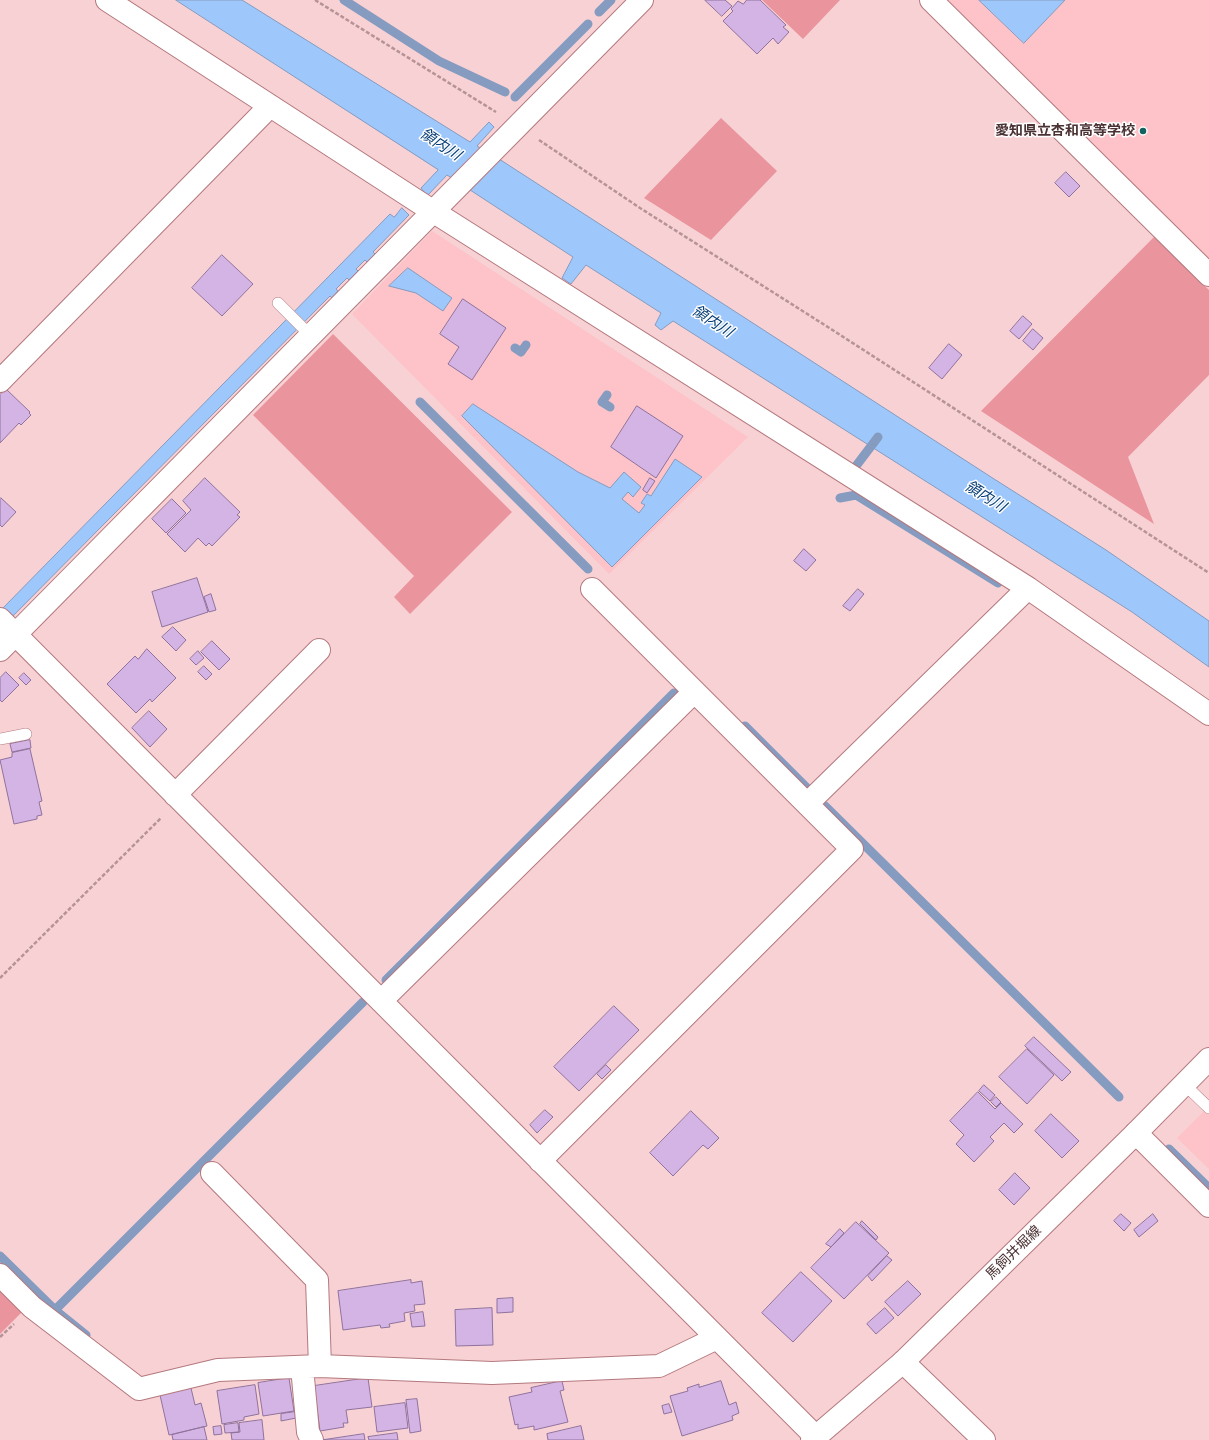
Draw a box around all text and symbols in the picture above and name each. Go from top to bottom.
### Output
place label: 愛知県立杏和高等学校 [995,123,1135,139]
water label: 領内川 [416,125,464,165]
marker: 愛知県立杏和高等学校 [1138,126,1148,136]
water label: 領内川 [688,302,736,342]
water label: 領内川 [961,477,1009,517]
street label: 馬飼井堀線 [983,1223,1045,1283]

